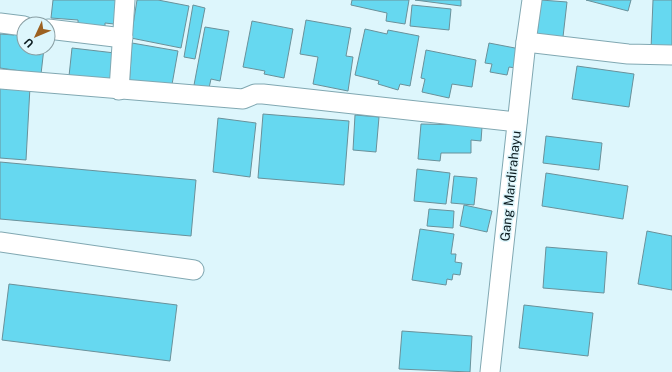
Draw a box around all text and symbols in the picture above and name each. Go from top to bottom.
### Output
north arrow [16,16,56,56]
text: U [22,36,36,50]
street label: Gang Mardirahayu [497,130,524,242]

